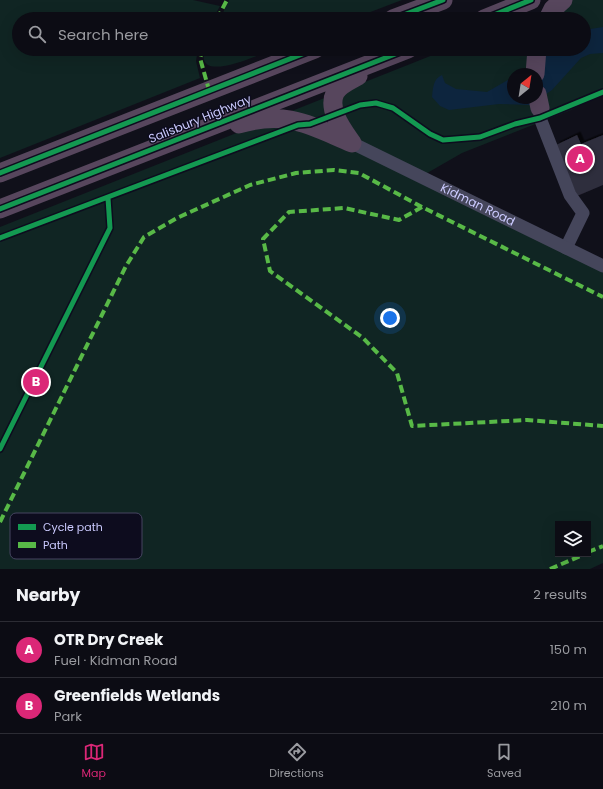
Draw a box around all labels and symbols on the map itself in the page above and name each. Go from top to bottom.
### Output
north arrow [507,68,543,104]
street label: Salisbury Highway [146,90,254,147]
pin: A [567,144,593,174]
street label: Kidman Road [438,179,518,230]
your location [380,308,400,328]
pin: B [23,367,49,397]
legend [10,513,142,559]
text: Cycle path [43,519,103,535]
text: Path [43,537,68,553]

